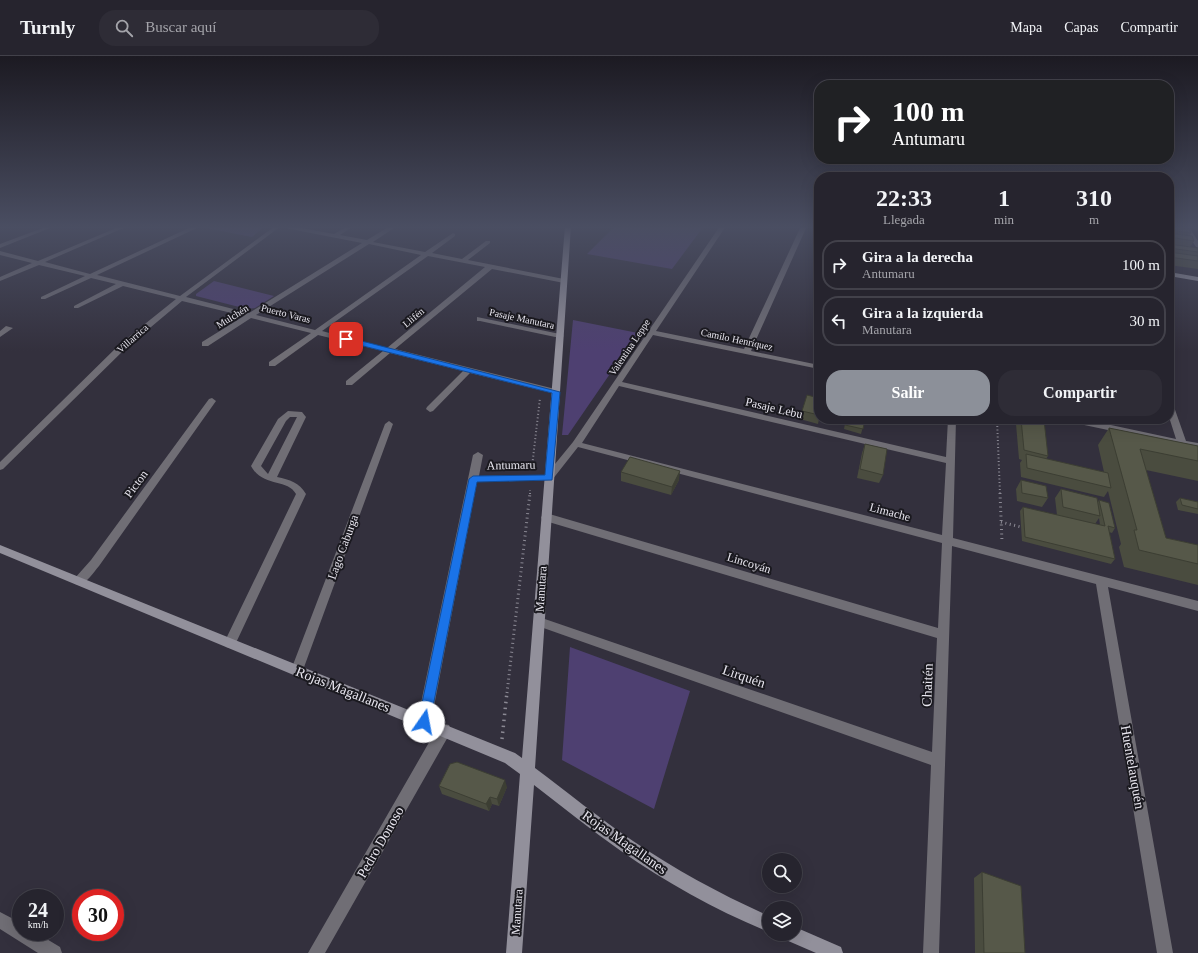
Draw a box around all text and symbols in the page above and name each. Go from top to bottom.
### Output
search box [99,10,379,46]
text: Turnly [20,17,75,38]
icon: search [113,17,135,39]
text: Buscar aquí [145,19,217,35]
text: Mapa [1010,20,1042,35]
text: Capas [1064,20,1098,35]
text: Compartir [1120,20,1178,35]
icon: right [826,96,878,148]
text: 100 m [892,96,964,127]
text: Antumaru [892,129,965,149]
text: 22:33 [876,185,932,211]
text: 1 [998,185,1010,211]
text: 310 [1076,185,1112,211]
text: Llegada [883,212,925,227]
text: min [994,212,1014,227]
text: m [1089,212,1099,227]
text: Gira a la derecha [862,249,973,265]
icon: right [828,254,850,276]
text: 100 m [1122,257,1160,273]
text: Antumaru [862,266,915,281]
street label: Mulchén [214,302,250,331]
street label: Puerto Varas [260,302,312,325]
street label: Llifén [400,305,426,329]
text: Gira a la izquierda [862,305,983,321]
street label: Pasaje Manutara [488,306,556,331]
icon: left [828,310,850,332]
text: 30 m [1130,313,1160,329]
street label: Valentina Leppe [607,317,653,377]
street label: Villarrica [114,321,151,355]
pin [329,322,363,356]
text: Manutara [862,322,912,337]
street label: Camilo Henríquez [700,326,775,353]
icon: arrive [335,328,357,350]
button: Salir [826,370,990,416]
button: Compartir [998,370,1162,416]
street label: Pasaje Lebu [744,395,804,421]
street label: Antumaru [487,458,535,472]
street label: Picton [121,467,151,501]
street label: Limache [868,500,912,524]
street label: Lago Caburga [325,512,361,581]
street label: Lincoyán [725,550,773,576]
street label: Manutara [532,565,550,612]
street label: Lirquén [720,662,767,691]
street label: Chaitén [919,663,936,707]
street label: Rojas Magallanes [294,664,392,715]
position arrow [403,701,445,743]
street label: Huentelauquén [1118,724,1147,810]
street label: Pedro Donoso [354,804,407,881]
street label: Rojas Magallanes [579,808,670,877]
map controls [762,853,802,941]
button: search [762,853,802,893]
street label: Manutara [508,888,526,935]
speed limit sign: 30 [72,889,124,941]
text: 24 [28,899,48,921]
button: layers [762,901,802,941]
text: km/h [28,919,48,930]

